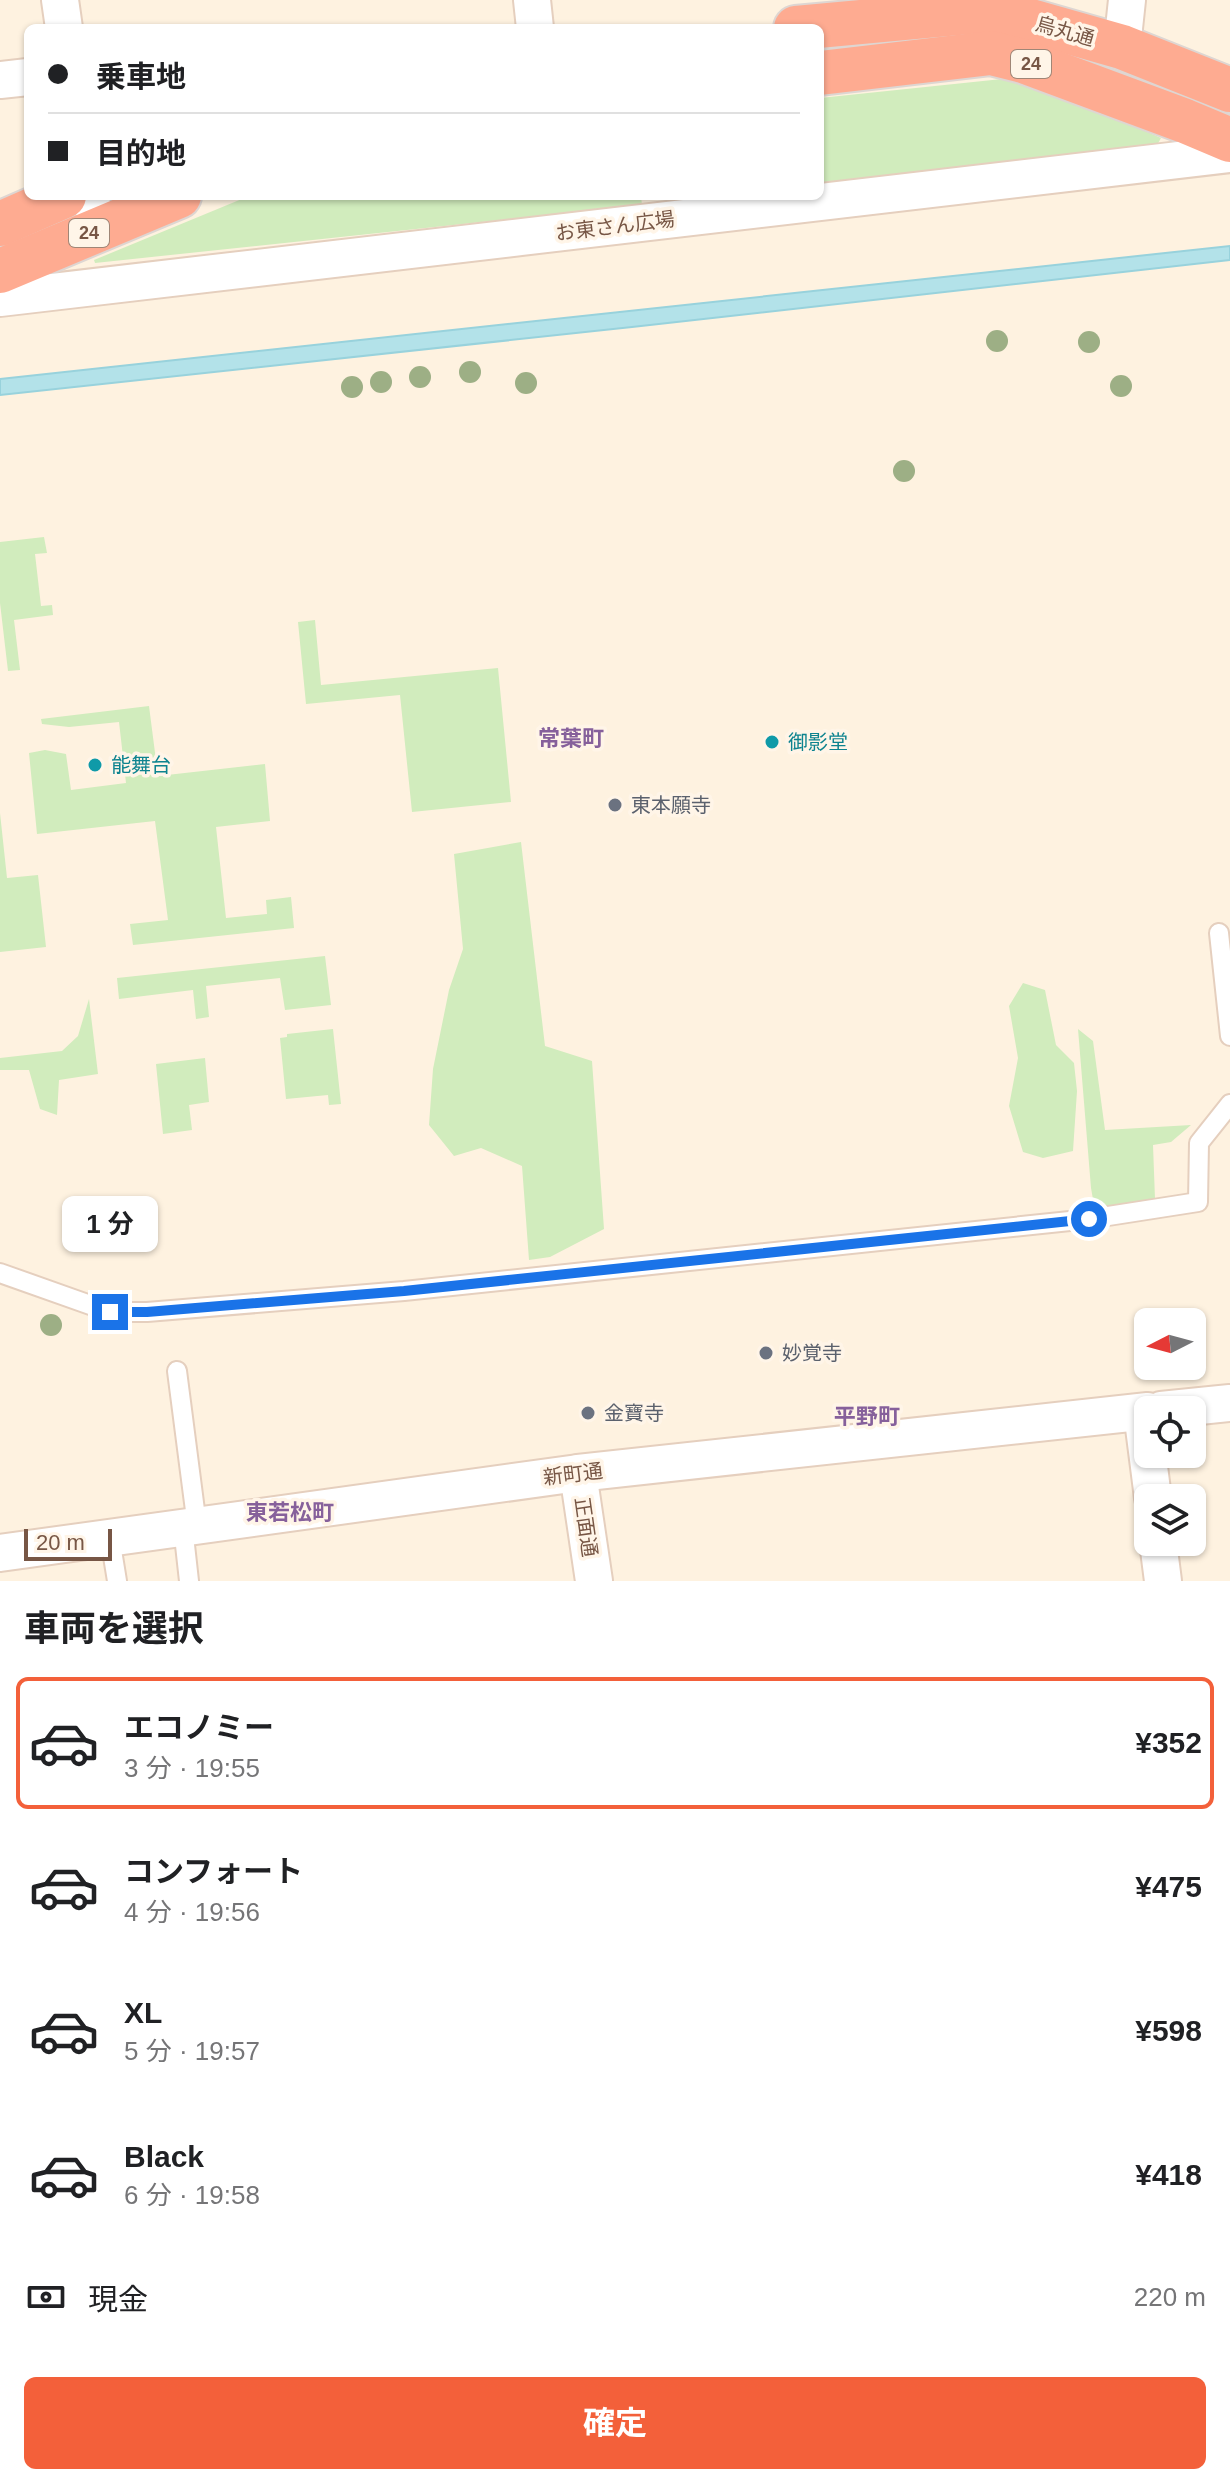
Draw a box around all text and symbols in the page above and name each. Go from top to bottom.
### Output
street label: 烏丸通 [1033,12,1097,50]
road number: 24 [1011,50,1051,78]
text: 乗車地 [96,60,186,93]
text: 目的地 [96,137,186,170]
street label: お東さん広場 [554,208,676,244]
road number: 24 [69,219,109,247]
district label: 常葉町 [538,726,604,751]
place label: 御影堂 [788,731,848,753]
marker: 御影堂 [763,733,781,751]
place label: 能舞台 [111,754,171,776]
marker: 能舞台 [86,756,104,774]
place label: 東本願寺 [631,794,711,816]
marker: 東本願寺 [606,796,624,814]
callout: 1 分 [62,1196,158,1252]
route start [1071,1201,1107,1237]
text: 1 分 [86,1209,134,1239]
route end [92,1294,128,1330]
north arrow [1134,1308,1206,1380]
map controls [1134,1308,1206,1556]
place label: 妙覚寺 [782,1342,842,1364]
marker: 妙覚寺 [757,1344,775,1362]
button: locate [1134,1396,1206,1468]
place label: 金寶寺 [604,1402,664,1424]
marker: 金寶寺 [579,1404,597,1422]
district label: 平野町 [834,1404,900,1429]
street label: 新町通 [542,1459,604,1489]
button: layers [1134,1484,1206,1556]
street label: 正面通 [571,1496,601,1558]
district label: 東若松町 [246,1500,334,1525]
scale bar [24,1525,112,1561]
text: 20 m [36,1530,85,1555]
text: 車両を選択 [24,1608,204,1649]
icon: car [28,1707,100,1779]
text: エコノミー [124,1711,274,1744]
text: ¥352 [1135,1726,1202,1759]
text: 3 分 · 19:55 [124,1753,260,1783]
icon: car [28,1851,100,1923]
text: コンフォート [124,1855,303,1888]
text: ¥475 [1135,1870,1202,1903]
text: 4 分 · 19:56 [124,1897,260,1927]
icon: car [28,1995,100,2067]
text: XL [124,1996,162,2029]
text: ¥598 [1135,2014,1202,2047]
text: 5 分 · 19:57 [124,2036,260,2066]
icon: car [28,2139,100,2211]
text: Black [124,2140,204,2173]
text: ¥418 [1135,2158,1202,2191]
text: 6 分 · 19:58 [124,2180,260,2210]
icon: cash [24,2275,68,2319]
text: 220 m [1134,2282,1206,2312]
text: 現金 [88,2283,148,2316]
button: 確定 [24,2377,1206,2469]

